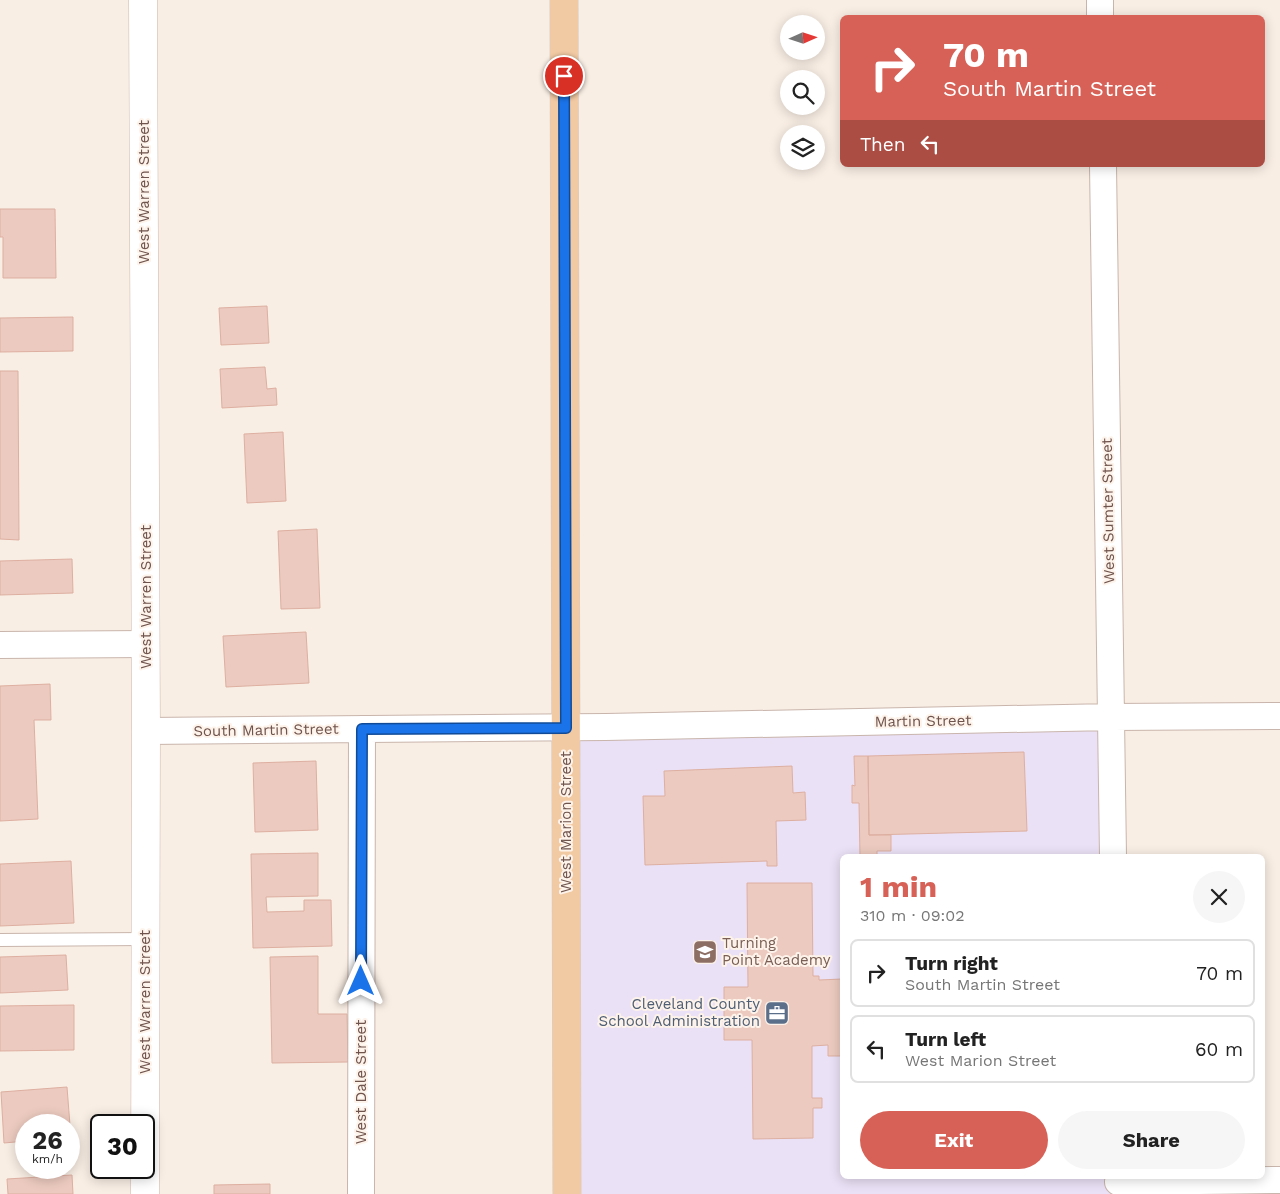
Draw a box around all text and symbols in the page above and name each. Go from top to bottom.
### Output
north arrow [780,15,825,60]
map controls [780,15,825,170]
text: 70 m [943,34,1029,76]
icon: right [860,35,925,100]
pin [543,55,585,97]
icon: arrive [550,62,578,90]
button: search [780,70,825,115]
text: South Martin Street [943,76,1156,101]
street label: West Warren Street [135,119,153,264]
button: layers [780,125,825,170]
icon: left [916,130,944,158]
text: Then [860,133,906,156]
street label: West Sumter Street [1098,437,1118,584]
street label: West Warren Street [137,524,155,669]
street label: Martin Street [874,711,972,731]
street label: South Martin Street [193,720,339,740]
street label: West Marion Street [557,750,575,893]
text: 1 min [860,869,937,904]
button: close [1193,871,1245,923]
text: 310 m · 09:02 [860,906,965,925]
street label: West Warren Street [136,929,154,1074]
place label: Turning Point Academy [722,934,831,969]
school or university icon: Turning Point Academy [692,939,718,965]
text: Turn right [905,952,998,975]
position arrow [334,954,386,1006]
icon: right [862,959,890,987]
text: 70 m [1196,962,1243,985]
text: South Martin Street [905,975,1060,994]
place label: Cleveland County School Administration [599,995,760,1030]
office icon: Cleveland County School Administration [764,1000,790,1026]
street label: West Dale Street [352,1019,370,1144]
text: Turn left [905,1028,986,1051]
icon: left [862,1035,890,1063]
text: 60 m [1195,1038,1243,1061]
text: West Marion Street [905,1051,1056,1070]
button: Exit [860,1111,1048,1169]
button: Share [1058,1111,1245,1169]
speed limit sign: 30 [90,1114,155,1179]
text: 26 [32,1126,63,1155]
text: km/h [32,1152,63,1166]

